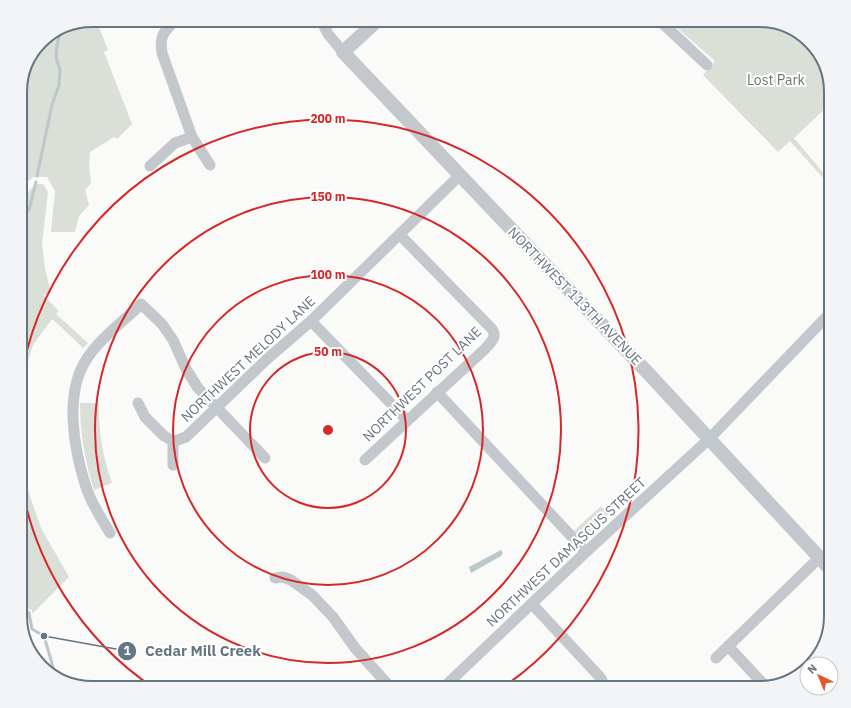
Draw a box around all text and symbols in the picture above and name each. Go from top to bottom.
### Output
park label: Lost Park [747,71,806,89]
text: 200 m [310,111,346,126]
text: 150 m [310,189,346,204]
street label: NORTHWEST 113TH AVENUE [504,223,646,369]
text: 100 m [310,267,346,282]
street label: NORTHWEST MELODY LANE [177,292,319,426]
street label: NORTHWEST POST LANE [359,323,485,445]
text: 50 m [314,344,342,359]
centre of rings [321,423,335,437]
street label: NORTHWEST DAMASCUS STREET [482,473,650,631]
callout: Cedar Mill Creek [117,638,268,665]
text: Cedar Mill Creek [145,641,261,660]
text: 1 [123,643,131,658]
north arrow [799,656,839,696]
text: N [804,661,820,677]

